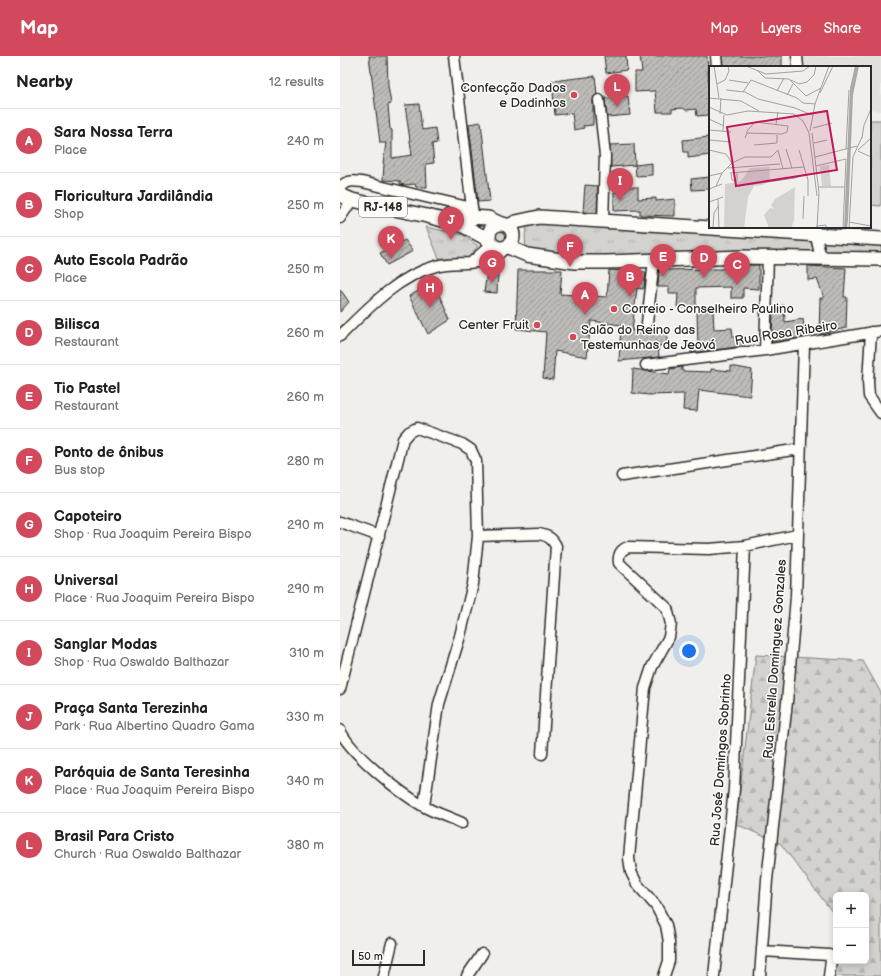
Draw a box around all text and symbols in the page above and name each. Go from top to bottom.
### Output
text: Map [20,17,58,40]
text: Map [710,20,738,37]
text: Layers [760,20,802,37]
text: Share [824,20,861,37]
inset map [709,66,871,228]
text: Nearby [16,72,73,92]
text: 12 results [269,74,324,90]
pin: L [604,74,630,107]
place label: Confecção Dados e Dadinhos [461,80,567,111]
marker: Confecção Dados e Dadinhos [569,90,579,100]
text: Sara Nossa Terra [54,123,173,142]
text: A [25,133,33,149]
text: 240 m [287,133,324,149]
text: Place [54,142,87,158]
pin: I [607,168,633,201]
text: Floricultura Jardilândia [54,187,213,206]
text: B [24,197,34,213]
text: 250 m [287,197,324,213]
road number: RJ-148 [359,197,407,217]
text: Shop [54,206,84,222]
pin: J [438,207,464,240]
pin: K [378,226,404,259]
pin: F [557,234,583,267]
pin: E [650,244,676,277]
pin: D [691,245,717,278]
pin: G [479,250,505,283]
text: Auto Escola Padrão [54,251,188,270]
pin: C [724,252,750,285]
text: C [24,261,34,277]
text: 250 m [287,261,324,277]
pin: B [617,264,643,297]
text: Place [54,270,87,286]
pin: H [417,275,443,308]
pin: A [572,282,598,315]
place label: Correio - Conselheiro Paulino [622,301,794,317]
marker: Correio - Conselheiro Paulino [609,304,619,314]
text: Bilisca [54,315,100,334]
place label: Center Fruit [458,317,529,333]
street label: Rua Rosa Ribeiro [734,317,838,349]
marker: Center Fruit [532,320,542,330]
place label: Salão do Reino das Testemunhas de Jeová [581,322,716,353]
text: D [24,325,34,341]
text: 260 m [286,325,324,341]
marker: Salão do Reino das Testemunhas de Jeová [568,332,578,342]
text: Restaurant [54,334,119,350]
text: Tio Pastel [54,379,120,398]
text: E [25,389,33,405]
text: 260 m [286,389,324,405]
text: Restaurant [54,398,119,414]
text: Ponto de ônibus [54,443,164,462]
text: F [25,453,33,469]
text: 280 m [287,453,324,469]
text: Bus stop [54,462,105,478]
text: Capoteiro [54,507,122,526]
text: G [24,517,34,533]
text: 290 m [287,517,324,533]
text: Shop · Rua Joaquim Pereira Bispo [54,526,252,542]
street label: Rua Estrella Dominguez Gonzales [760,558,790,759]
text: Universal [54,571,118,590]
text: H [24,581,34,597]
text: 290 m [287,581,324,597]
text: Place · Rua Joaquim Pereira Bispo [54,590,255,606]
text: Sanglar Modas [54,635,157,654]
your location [679,641,699,661]
text: I [27,645,31,661]
text: 310 m [289,645,324,661]
text: Shop · Rua Oswaldo Balthazar [54,654,229,670]
street label: Rua José Domingos Sobrinho [707,673,735,847]
text: Praça Santa Terezinha [54,699,208,718]
text: J [25,709,33,725]
text: 330 m [286,709,324,725]
text: Park · Rua Albertino Quadro Gama [54,718,255,734]
text: Paróquia de Santa Teresinha [54,763,250,782]
text: K [25,773,33,789]
text: 340 m [286,773,324,789]
text: Place · Rua Joaquim Pereira Bispo [54,782,255,798]
text: Brasil Para Cristo [54,827,174,846]
text: L [25,837,33,853]
text: 380 m [287,837,324,853]
text: Church · Rua Oswaldo Balthazar [54,846,241,862]
map controls [833,892,869,964]
button: + [833,892,869,928]
button: − [833,928,869,964]
scale bar [352,948,425,967]
text: 50 m [358,950,383,963]

